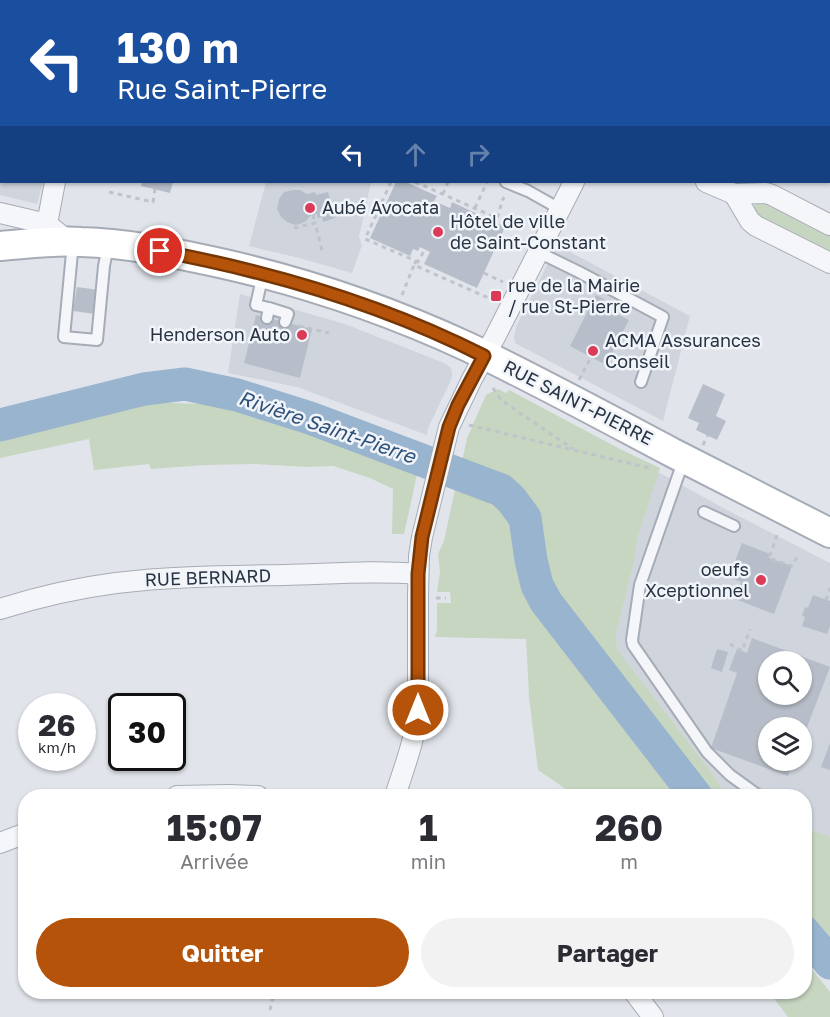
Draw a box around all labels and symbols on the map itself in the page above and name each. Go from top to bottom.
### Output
place label: Aubé Avocata [322,196,439,218]
marker: Aubé Avocata [303,201,317,215]
place label: Hôtel de ville de Saint-Constant [450,210,606,253]
pin [134,225,185,276]
marker: Hôtel de ville de Saint-Constant [431,225,445,239]
place label: rue de la Mairie / rue St-Pierre [508,274,640,317]
marker: rue de la Mairie / rue St-Pierre [489,289,503,303]
place label: Henderson Auto [150,323,290,345]
marker: Henderson Auto [295,328,309,342]
place label: ACMA Assurances Conseil [605,329,761,372]
marker: ACMA Assurances Conseil [586,344,600,358]
street label: RUE SAINT-PIERRE [500,355,657,449]
water label: Rivière Saint-Pierre [236,385,420,468]
place label: oeufs Xceptionnel [645,558,749,601]
street label: RUE BERNARD [144,564,272,590]
marker: oeufs Xceptionnel [754,573,768,587]
position arrow [386,678,450,742]
speed limit sign: 30 [108,693,186,771]

